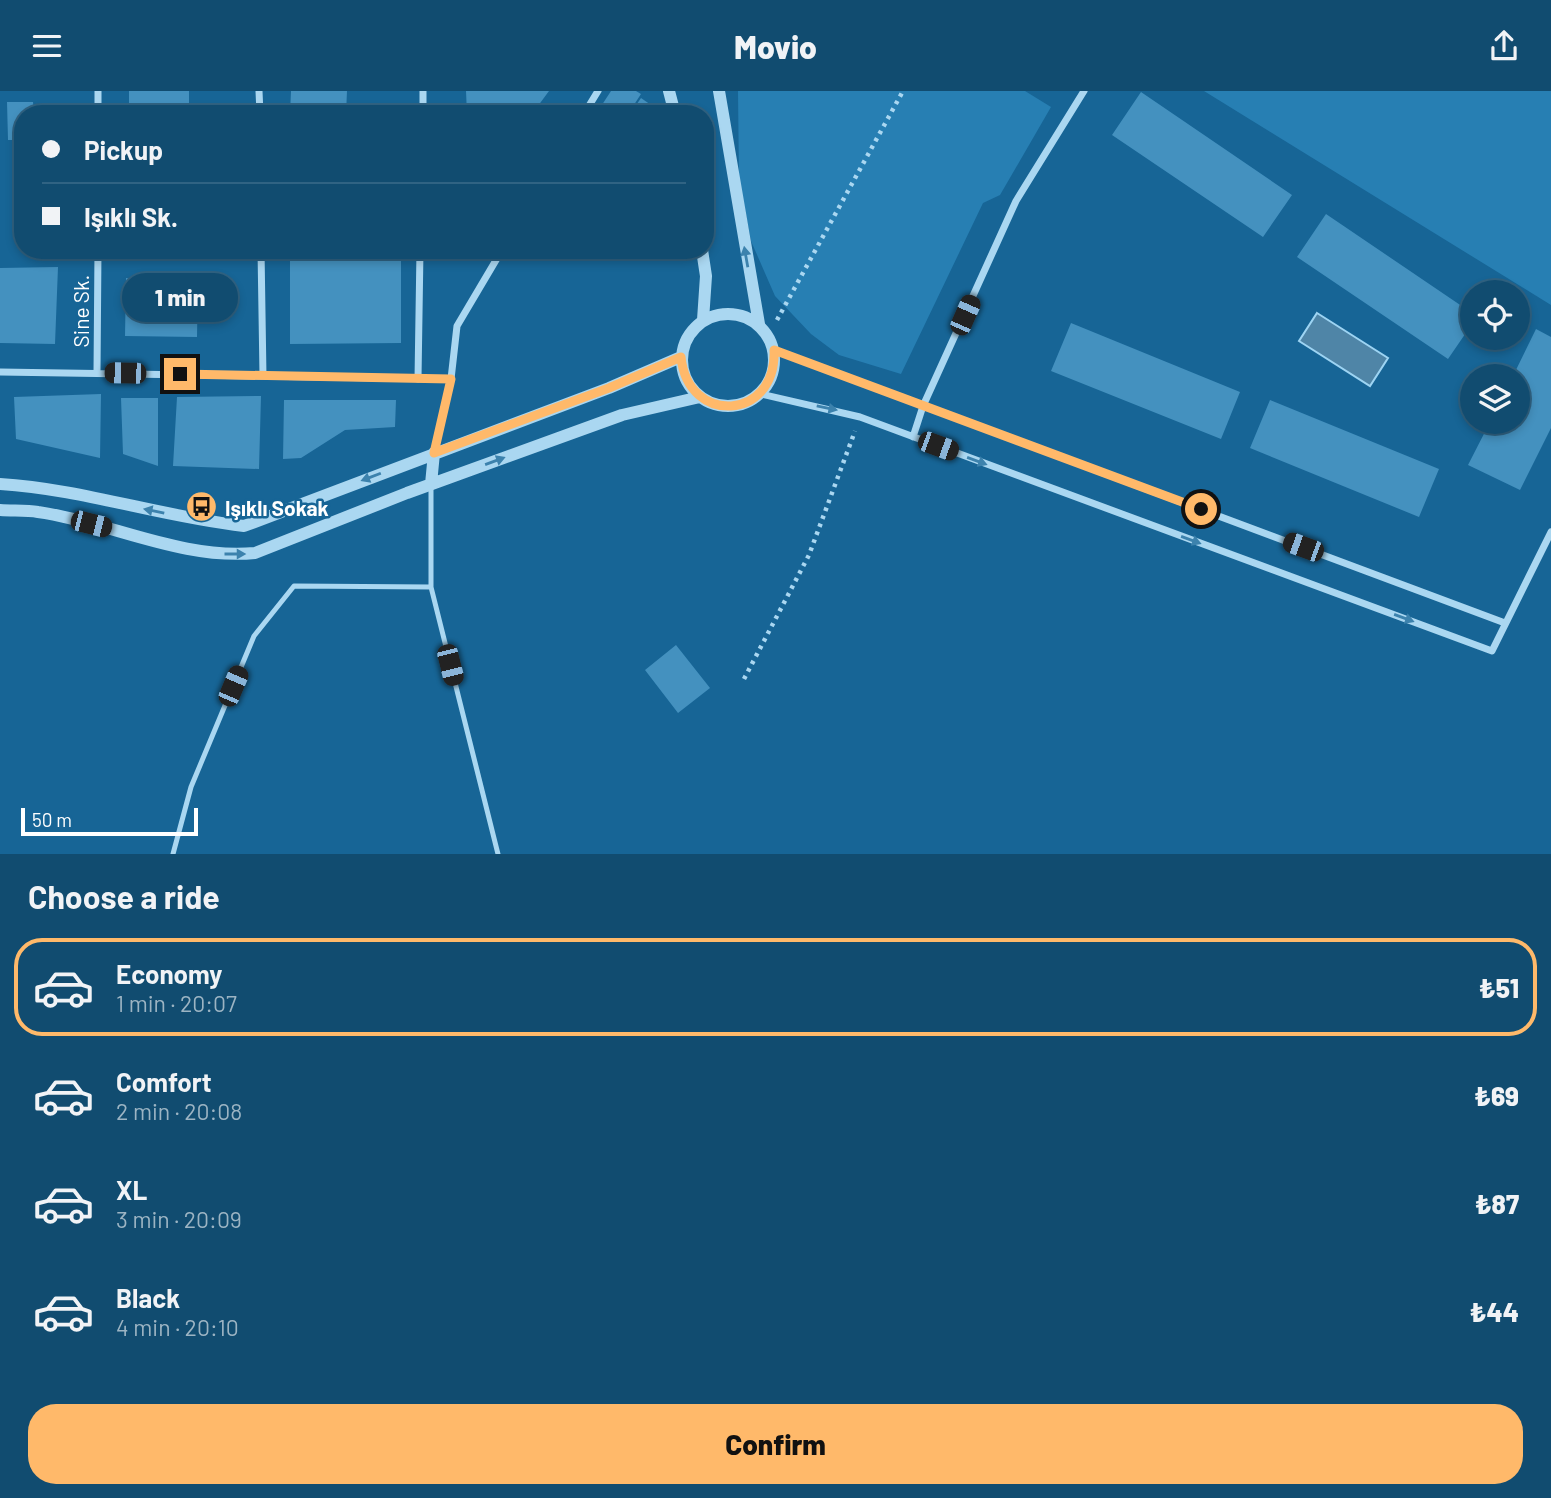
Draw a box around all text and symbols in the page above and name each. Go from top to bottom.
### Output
icon: menu [28,27,66,65]
text: Movio [734,27,817,65]
icon: share [1485,27,1523,65]
text: Pickup [84,134,163,165]
text: Işıklı Sk. [84,201,178,232]
one-way arrow [741,246,752,268]
callout: 1 min [122,273,238,321]
street label: Sine Sk. [68,275,93,347]
map controls [1460,280,1530,434]
button: locate [1460,280,1530,350]
text: 1 min [155,283,205,311]
car [947,292,984,338]
route end [164,358,196,390]
car [104,362,147,384]
button: layers [1460,364,1530,434]
one-way arrow [816,403,838,414]
car [915,429,962,463]
one-way arrow [484,455,505,466]
one-way arrow [967,455,988,466]
one-way arrow [360,472,381,483]
bus stop icon: Işıklı Sokak [185,490,219,524]
route start [1185,493,1217,525]
place label: Işıklı Sokak [225,495,329,520]
one-way arrow [143,505,165,516]
car [69,509,114,539]
car [1280,530,1327,564]
one-way arrow [1180,534,1201,545]
one-way arrow [224,548,246,560]
one-way arrow [1393,613,1414,624]
car [435,642,466,688]
car [216,663,251,709]
scale bar [21,805,198,837]
text: 50 m [32,808,72,831]
text: Choose a ride [28,877,220,915]
icon: car [32,956,95,1019]
text: Economy [116,958,222,989]
text: ₺51 [1479,972,1519,1003]
text: 1 min · 20:07 [116,989,237,1017]
icon: car [32,1064,95,1127]
text: Comfort [116,1066,212,1097]
text: ₺69 [1474,1080,1519,1111]
text: 2 min · 20:08 [116,1097,242,1125]
icon: car [32,1172,95,1235]
text: XL [116,1174,147,1205]
text: ₺87 [1475,1188,1519,1219]
text: 3 min · 20:09 [116,1205,242,1233]
icon: car [32,1280,95,1343]
text: Black [116,1282,180,1313]
text: ₺44 [1470,1296,1519,1327]
text: 4 min · 20:10 [116,1313,239,1341]
button: Confirm [28,1404,1523,1484]

